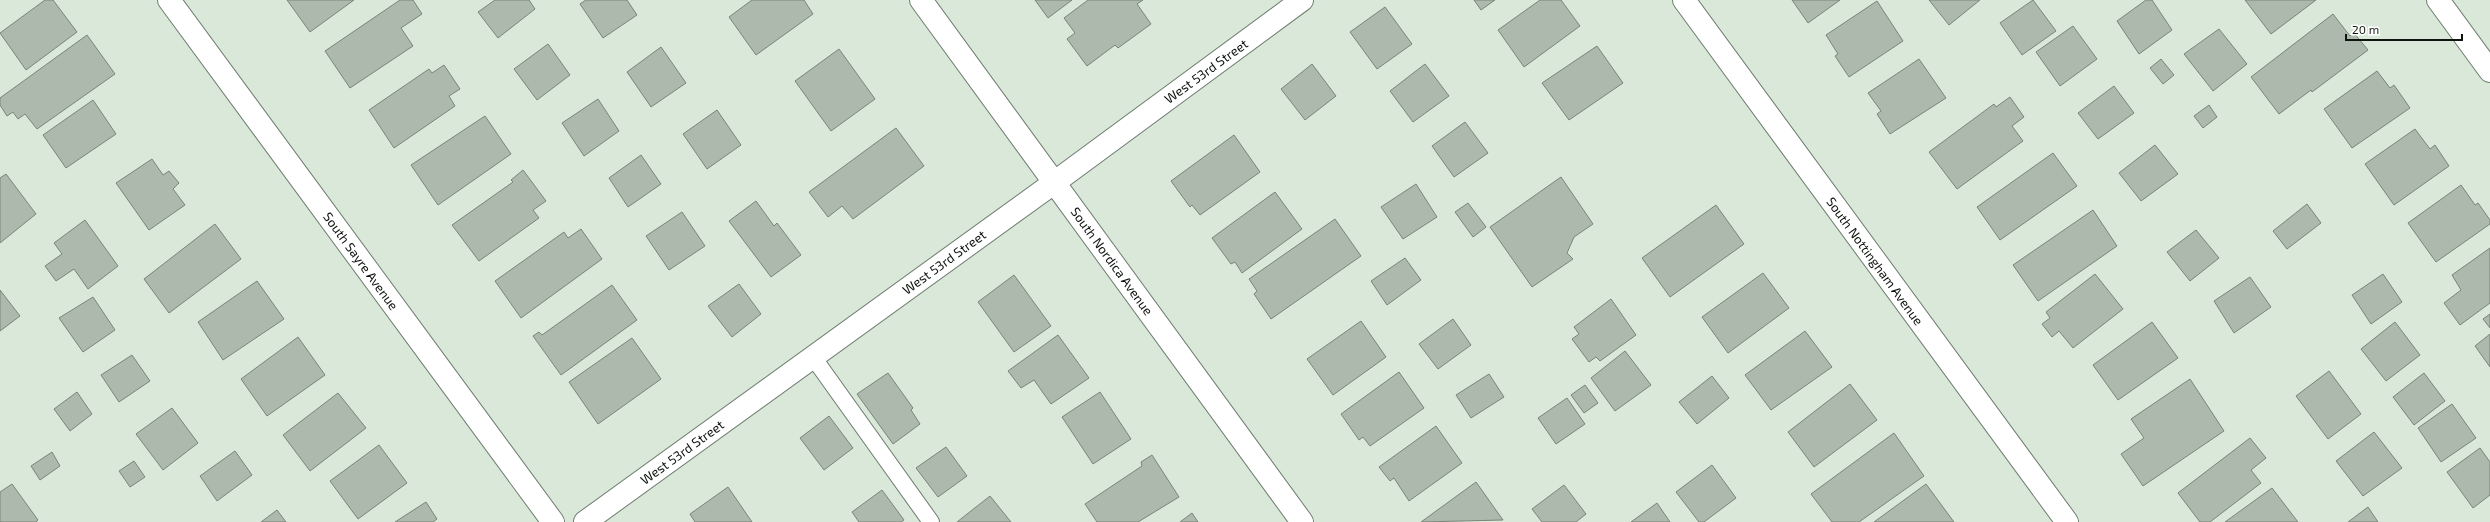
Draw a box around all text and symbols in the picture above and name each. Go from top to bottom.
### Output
scale bar [2346,16,2462,42]
text: 20 m [2352,22,2379,36]
street label: West 53rd Street [1161,35,1251,107]
street label: South Nottingham Avenue [1823,194,1927,328]
street label: South Nordica Avenue [1067,204,1157,318]
street label: South Sayre Avenue [320,209,402,313]
street label: West 53rd Street [899,226,989,298]
street label: West 53rd Street [637,416,727,488]

